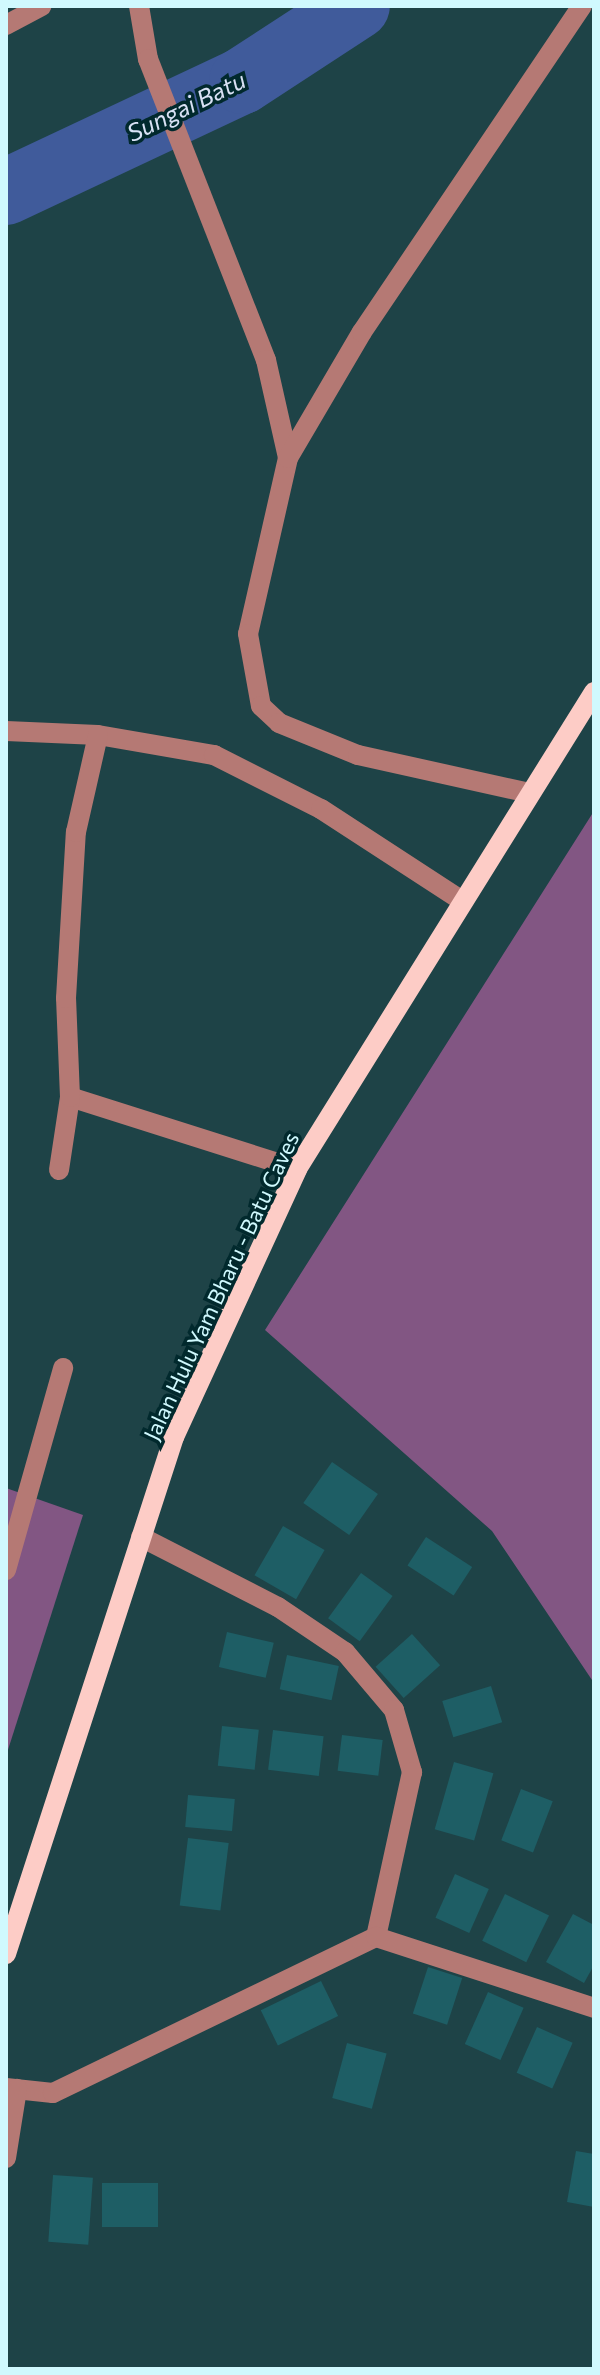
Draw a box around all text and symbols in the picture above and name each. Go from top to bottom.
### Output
water label: Sungai Batu [122,65,250,147]
street label: Jalan Hulu Yam Bharu - Batu Caves [138,1128,304,1444]

